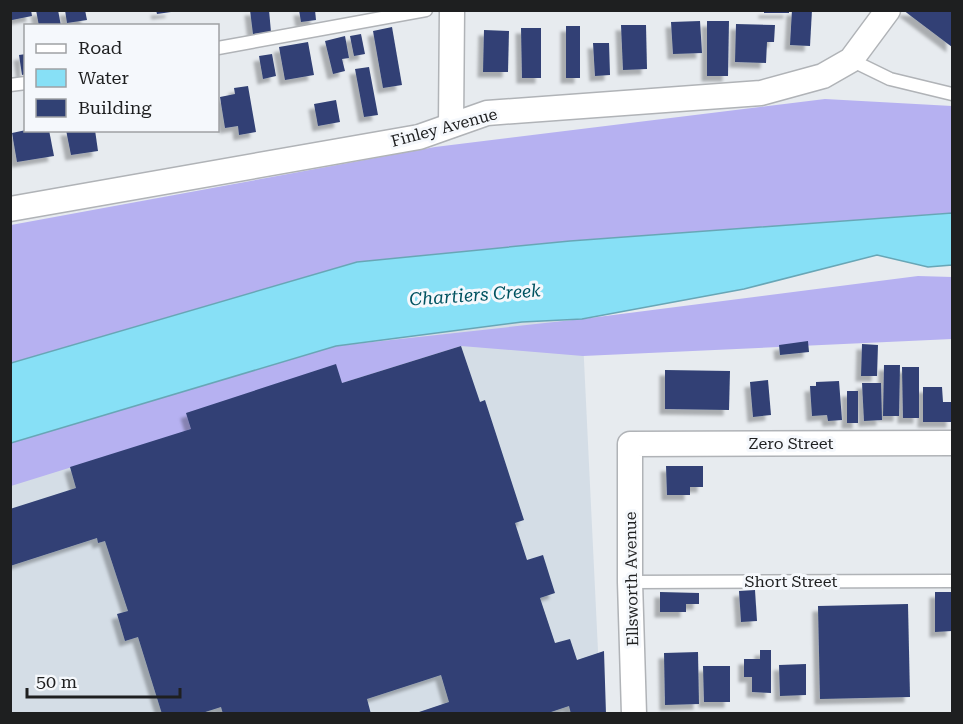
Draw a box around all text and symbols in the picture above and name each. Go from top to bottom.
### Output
legend [24,24,219,132]
text: Road [78,37,123,58]
text: Water [78,67,129,88]
text: Building [78,97,152,118]
street label: Finley Avenue [389,104,500,151]
water label: Chartiers Creek [409,279,542,310]
street label: Zero Street [748,434,834,453]
street label: Ellsworth Avenue [621,511,642,647]
street label: Short Street [745,572,837,591]
scale bar [27,661,180,699]
text: 50 m [36,671,77,692]

